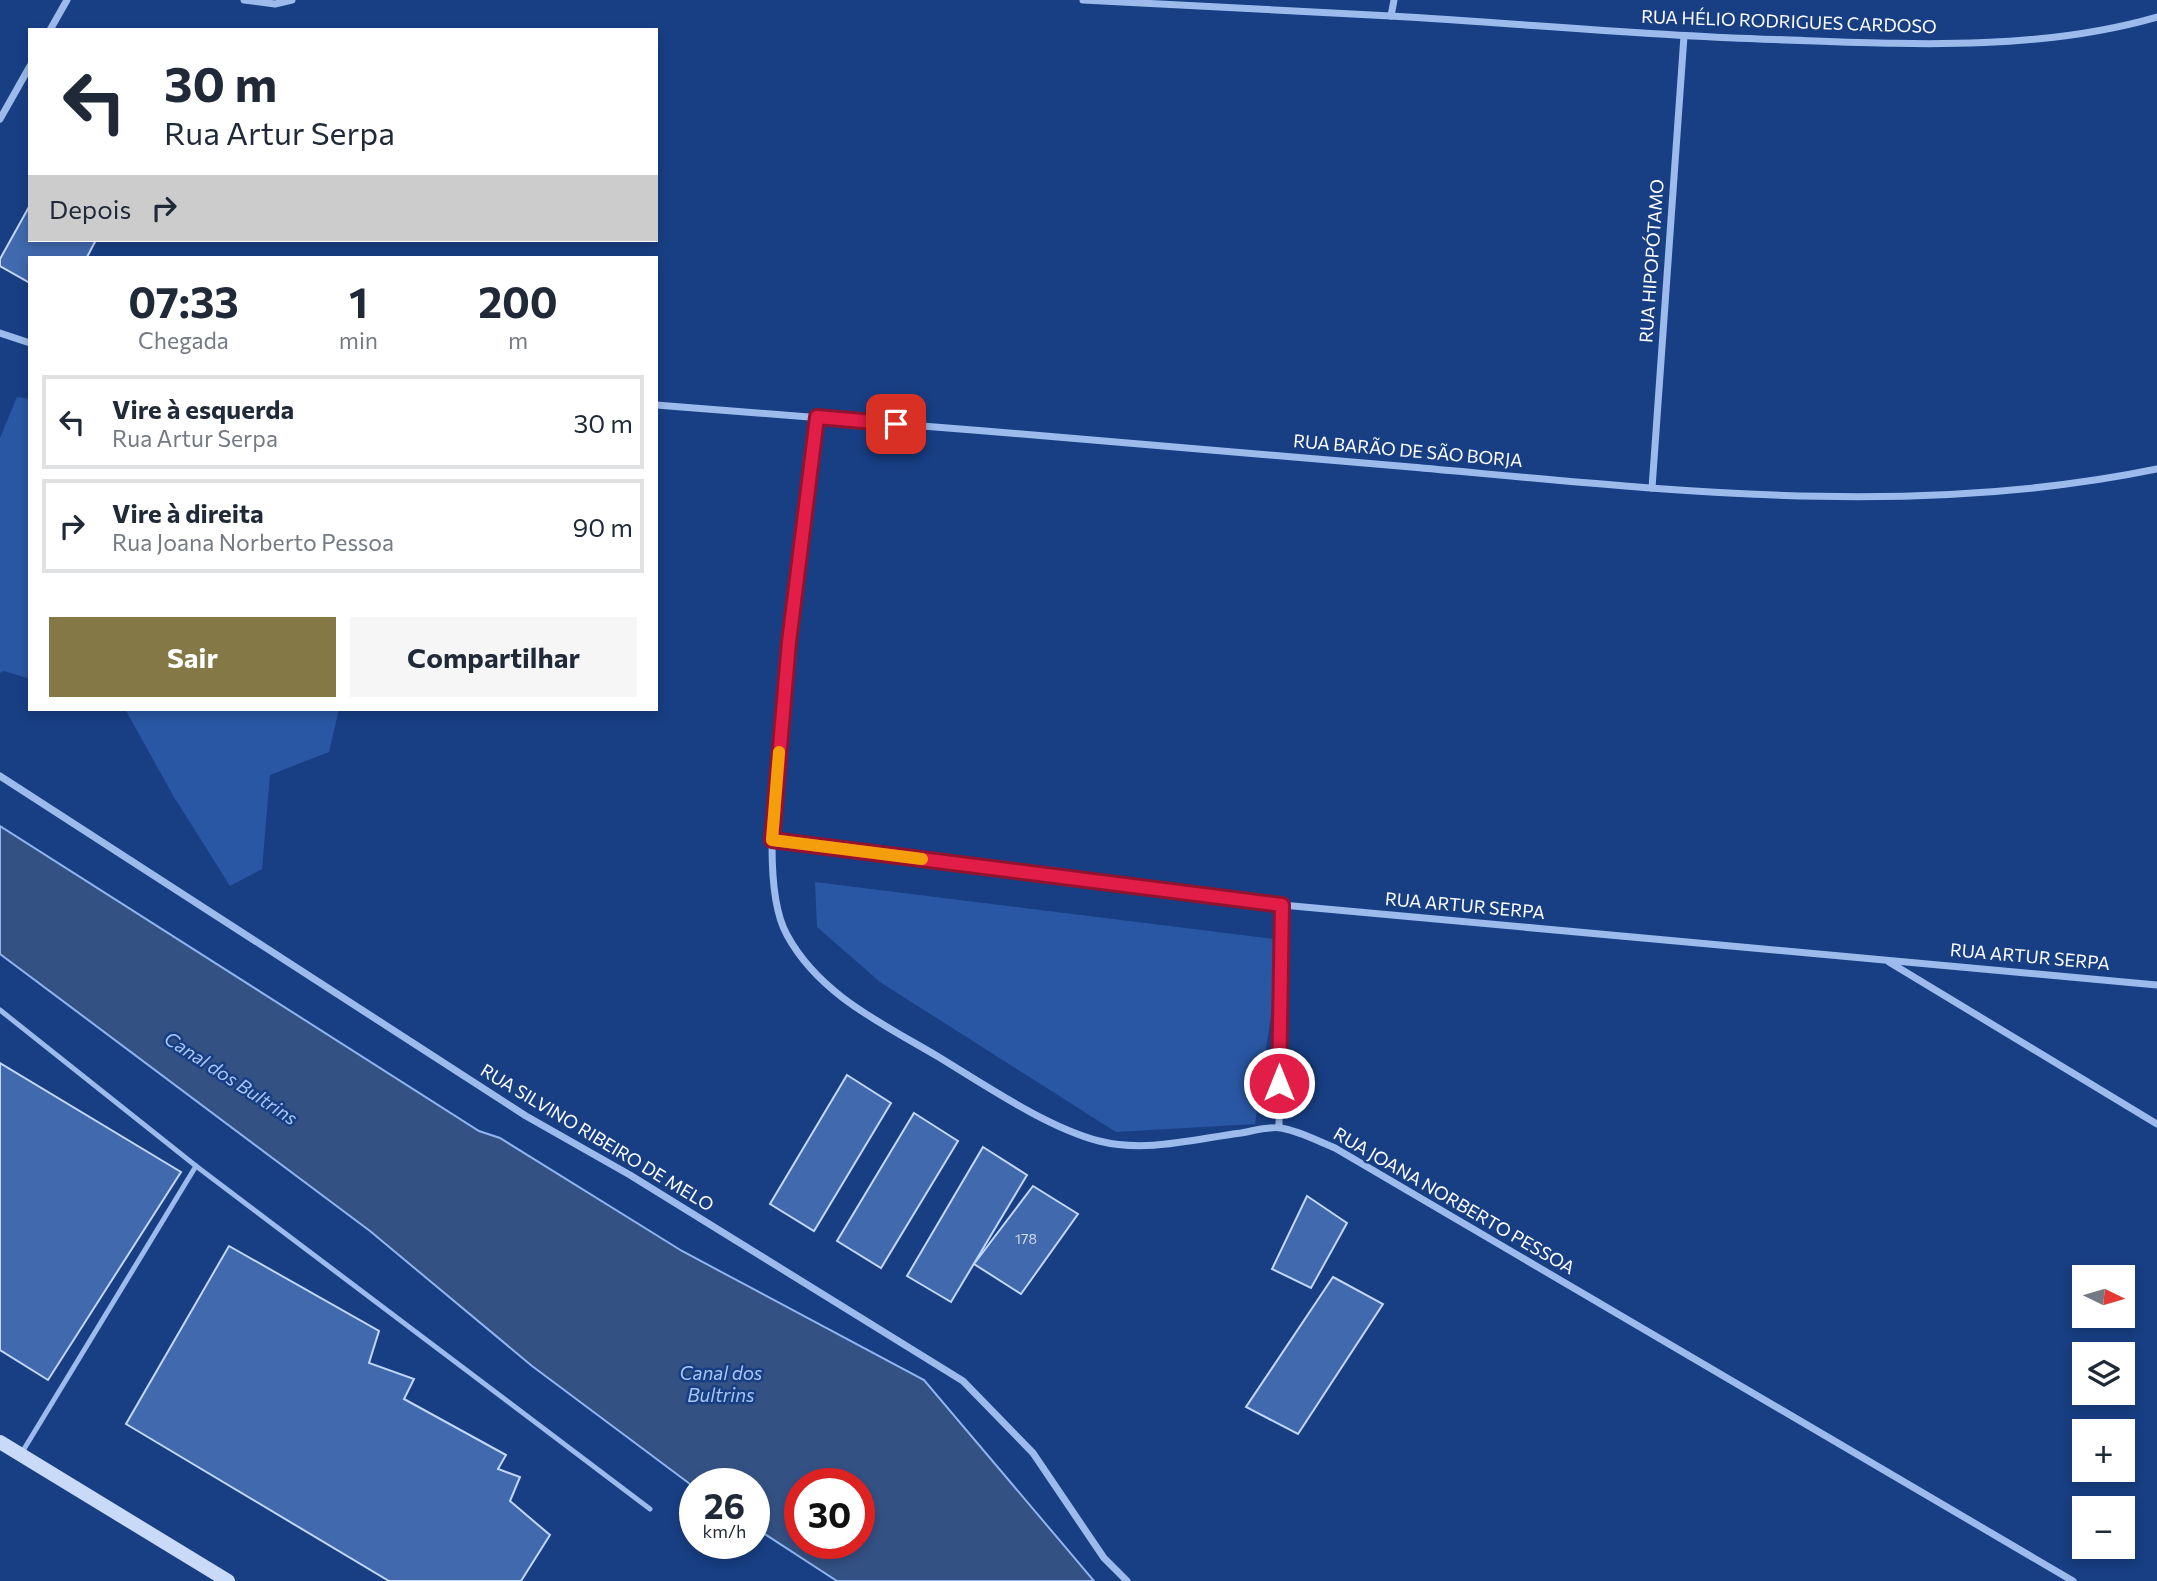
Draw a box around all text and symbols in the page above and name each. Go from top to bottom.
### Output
street label: RUA HÉLIO RODRIGUES CARDOSO [1641,5,1937,37]
text: 30 m [164,52,277,112]
icon: left [49,56,140,147]
text: Rua Artur Serpa [164,112,395,152]
street label: RUA HIPOPÓTAMO [1634,178,1668,344]
icon: right [145,189,183,227]
text: Depois [49,193,131,224]
text: 07:33 [128,275,239,327]
text: 1 [349,275,368,327]
text: 200 [478,275,558,327]
text: Chegada [138,326,229,354]
text: min [339,326,378,354]
text: m [508,326,528,354]
text: Vire à esquerda [112,393,294,424]
pin [866,394,926,454]
icon: left [53,403,91,441]
icon: arrive [877,405,915,443]
text: 30 m [574,407,633,438]
text: Rua Artur Serpa [112,424,278,452]
street label: RUA BARÃO DE SÃO BORJA [1292,429,1524,471]
text: Vire à direita [112,497,264,528]
icon: right [53,507,91,545]
text: 90 m [573,511,633,542]
text: Rua Joana Norberto Pessoa [112,528,394,556]
button: Sair [49,617,336,697]
button: Compartilhar [350,617,637,697]
street label: RUA ARTUR SERPA [1384,887,1546,923]
street label: RUA ARTUR SERPA [1949,938,2111,974]
water label: Canal dos Bultrins [160,1026,302,1129]
position arrow [1242,1046,1316,1120]
street label: RUA SILVINO RIBEIRO DE MELO [477,1059,718,1216]
street label: RUA JOANA NORBERTO PESSOA [1330,1122,1579,1278]
house number: 178 [1015,1230,1037,1247]
north arrow [2072,1265,2135,1328]
map controls [2072,1265,2135,1559]
button: layers [2072,1342,2135,1405]
water label: Canal dos Bultrins [679,1361,763,1406]
button: + [2072,1419,2135,1482]
speed limit sign: 30 [784,1468,875,1559]
text: 26 [704,1483,745,1526]
button: − [2072,1496,2135,1559]
text: km/h [703,1520,746,1542]

